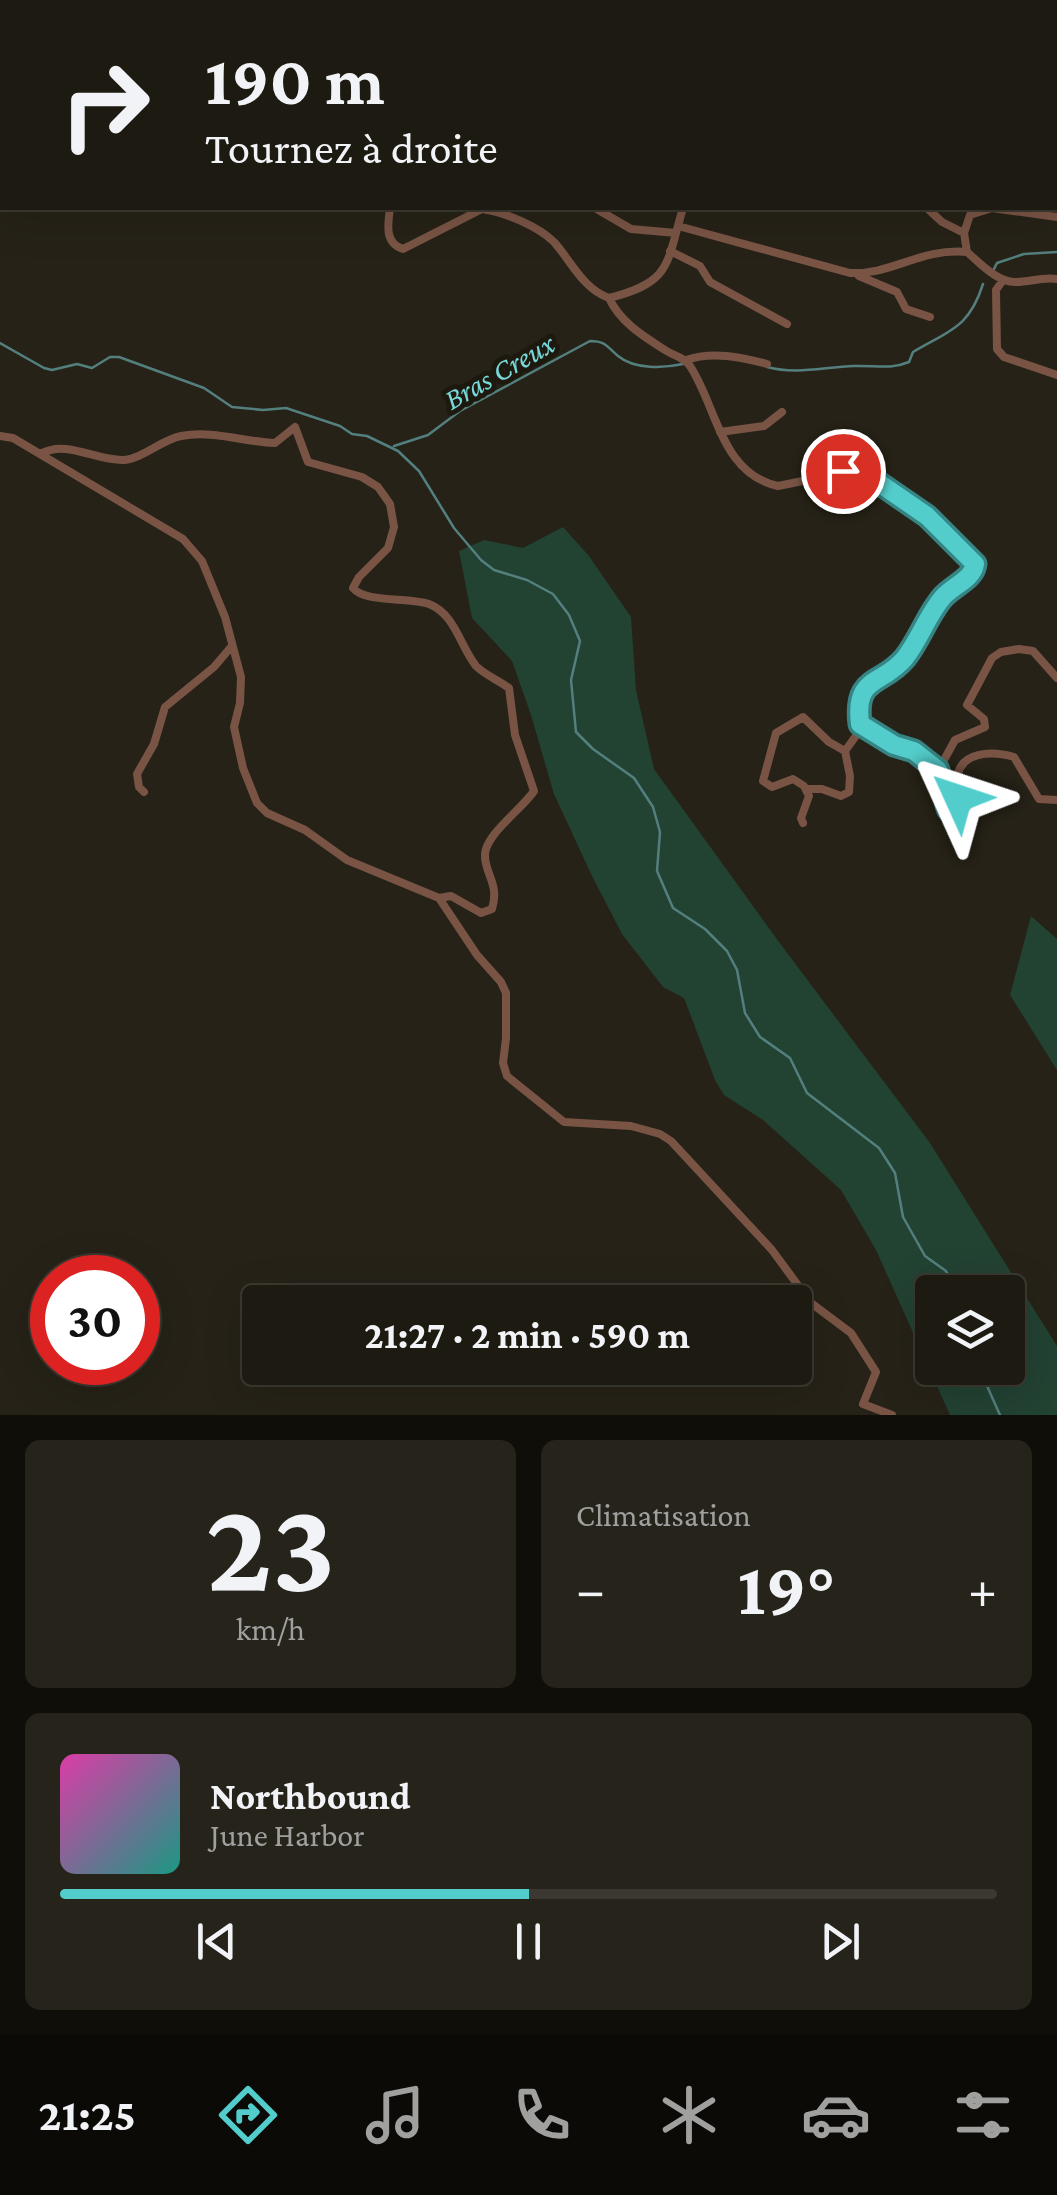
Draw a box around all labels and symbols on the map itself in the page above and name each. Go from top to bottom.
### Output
water label: Bras Creux [438,326,561,416]
pin [801,429,886,514]
position arrow [906,746,1010,850]
speed limit sign: 30 [30,1255,160,1385]

